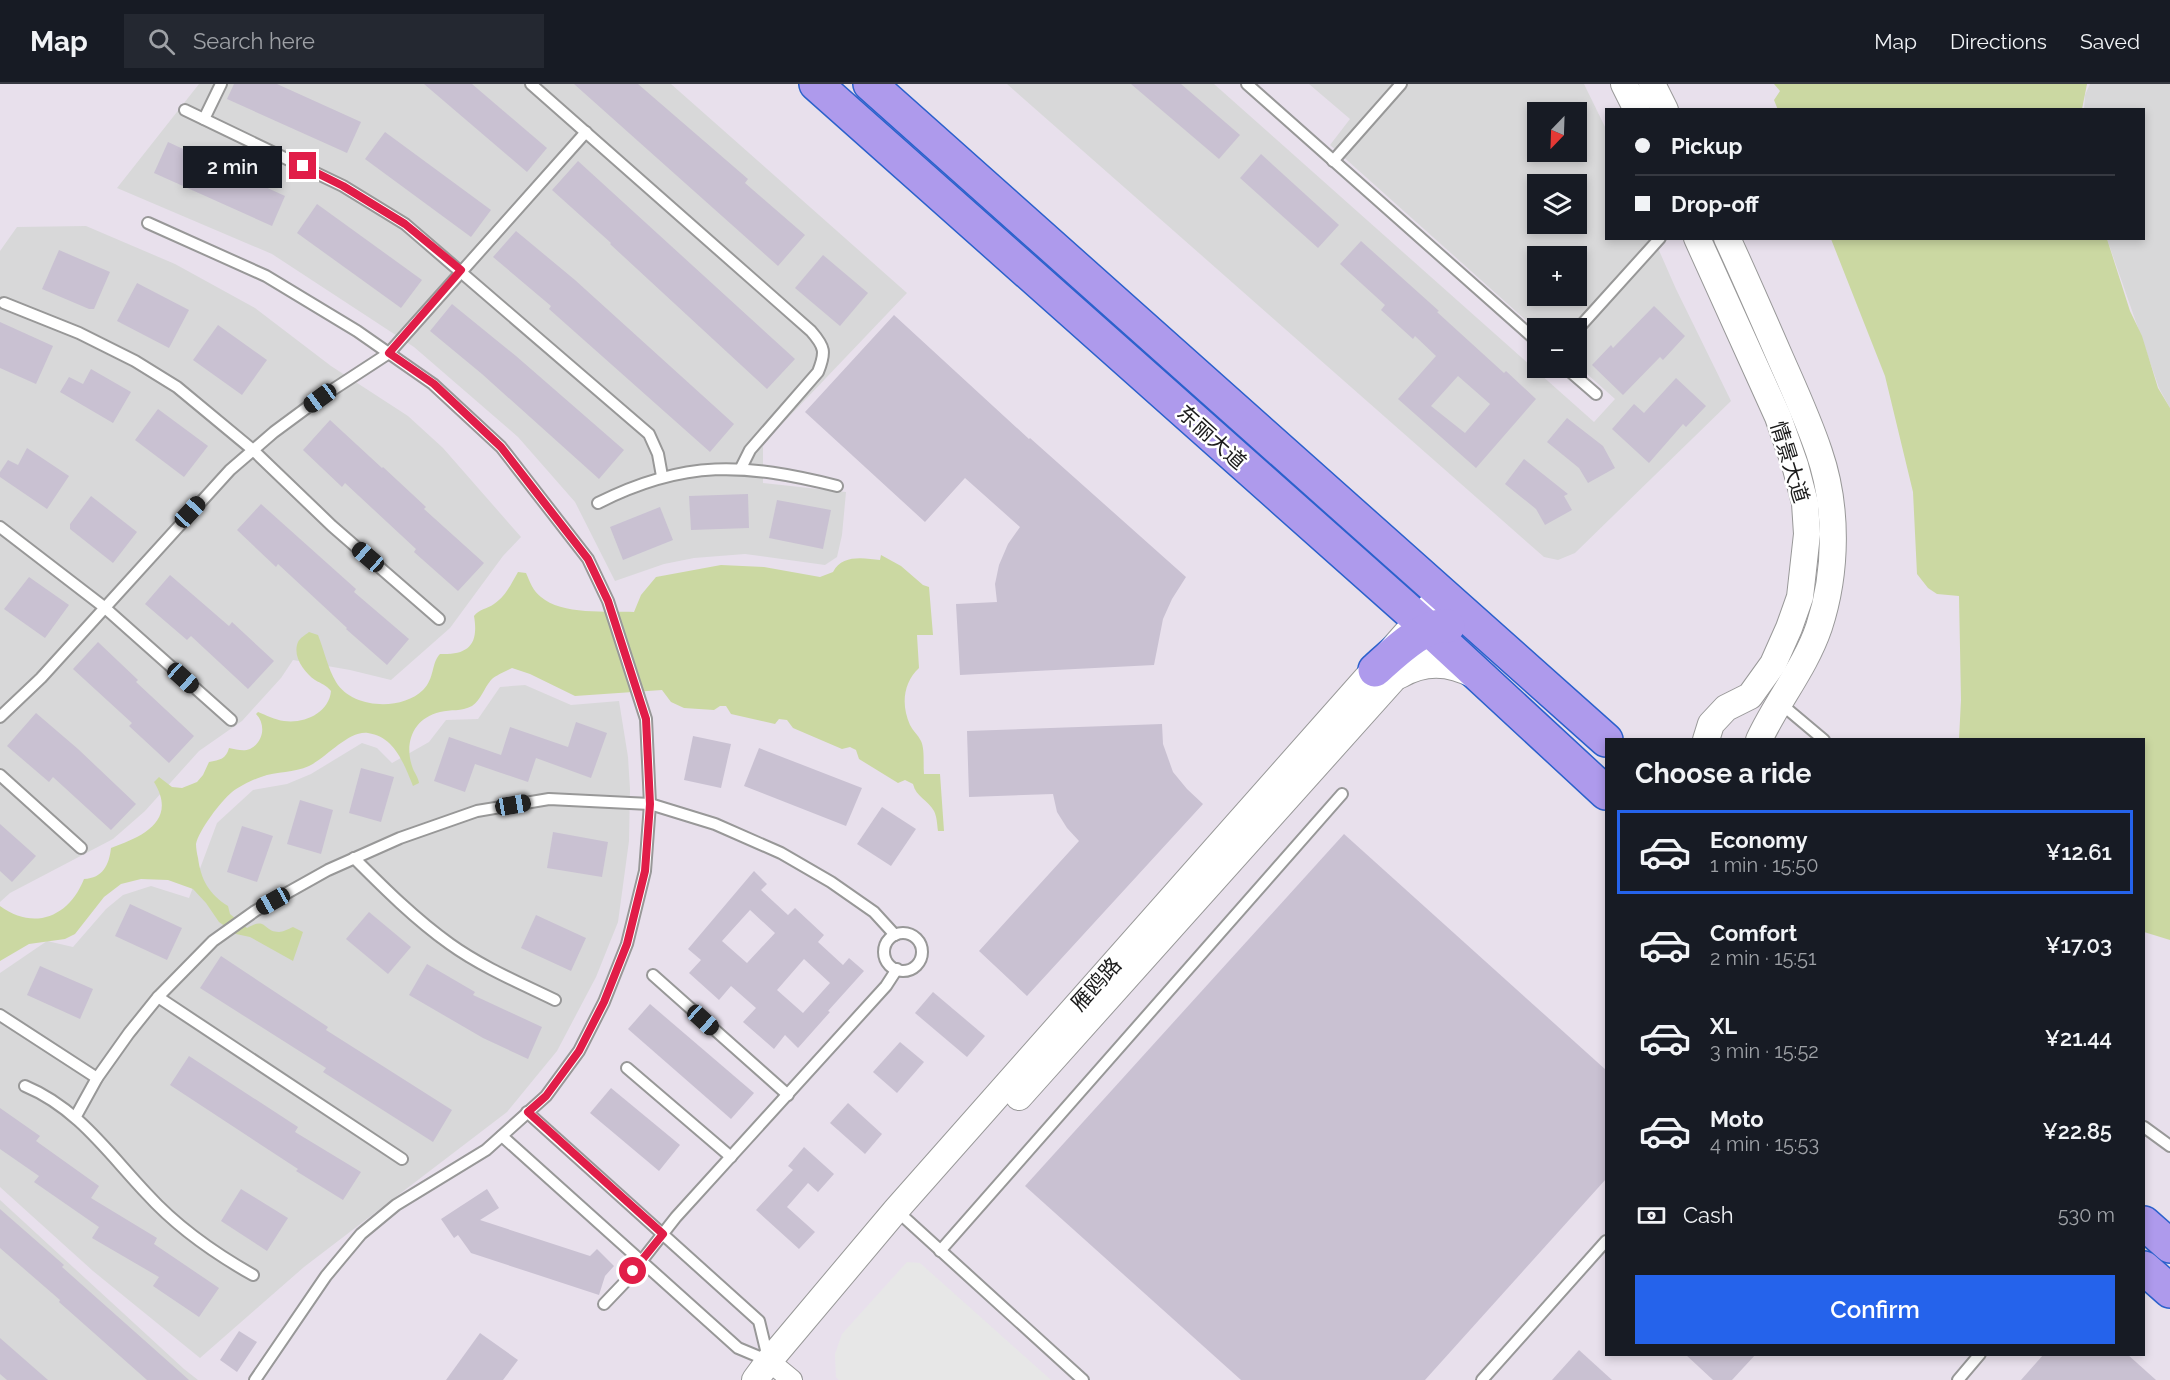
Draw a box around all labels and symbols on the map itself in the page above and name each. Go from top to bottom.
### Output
north arrow [1527,102,1587,162]
callout: 2 min [183,145,282,187]
route end [289,152,316,179]
car [300,380,340,416]
street label: 东丽大道 [1172,400,1252,474]
street label: 情景大道 [1766,418,1814,506]
car [171,493,209,531]
car [349,538,387,576]
car [164,659,202,697]
car [494,793,532,817]
car [253,884,293,918]
street label: 雁鸥路 [1066,952,1126,1016]
car [684,1001,722,1039]
route start [619,1257,646,1284]

